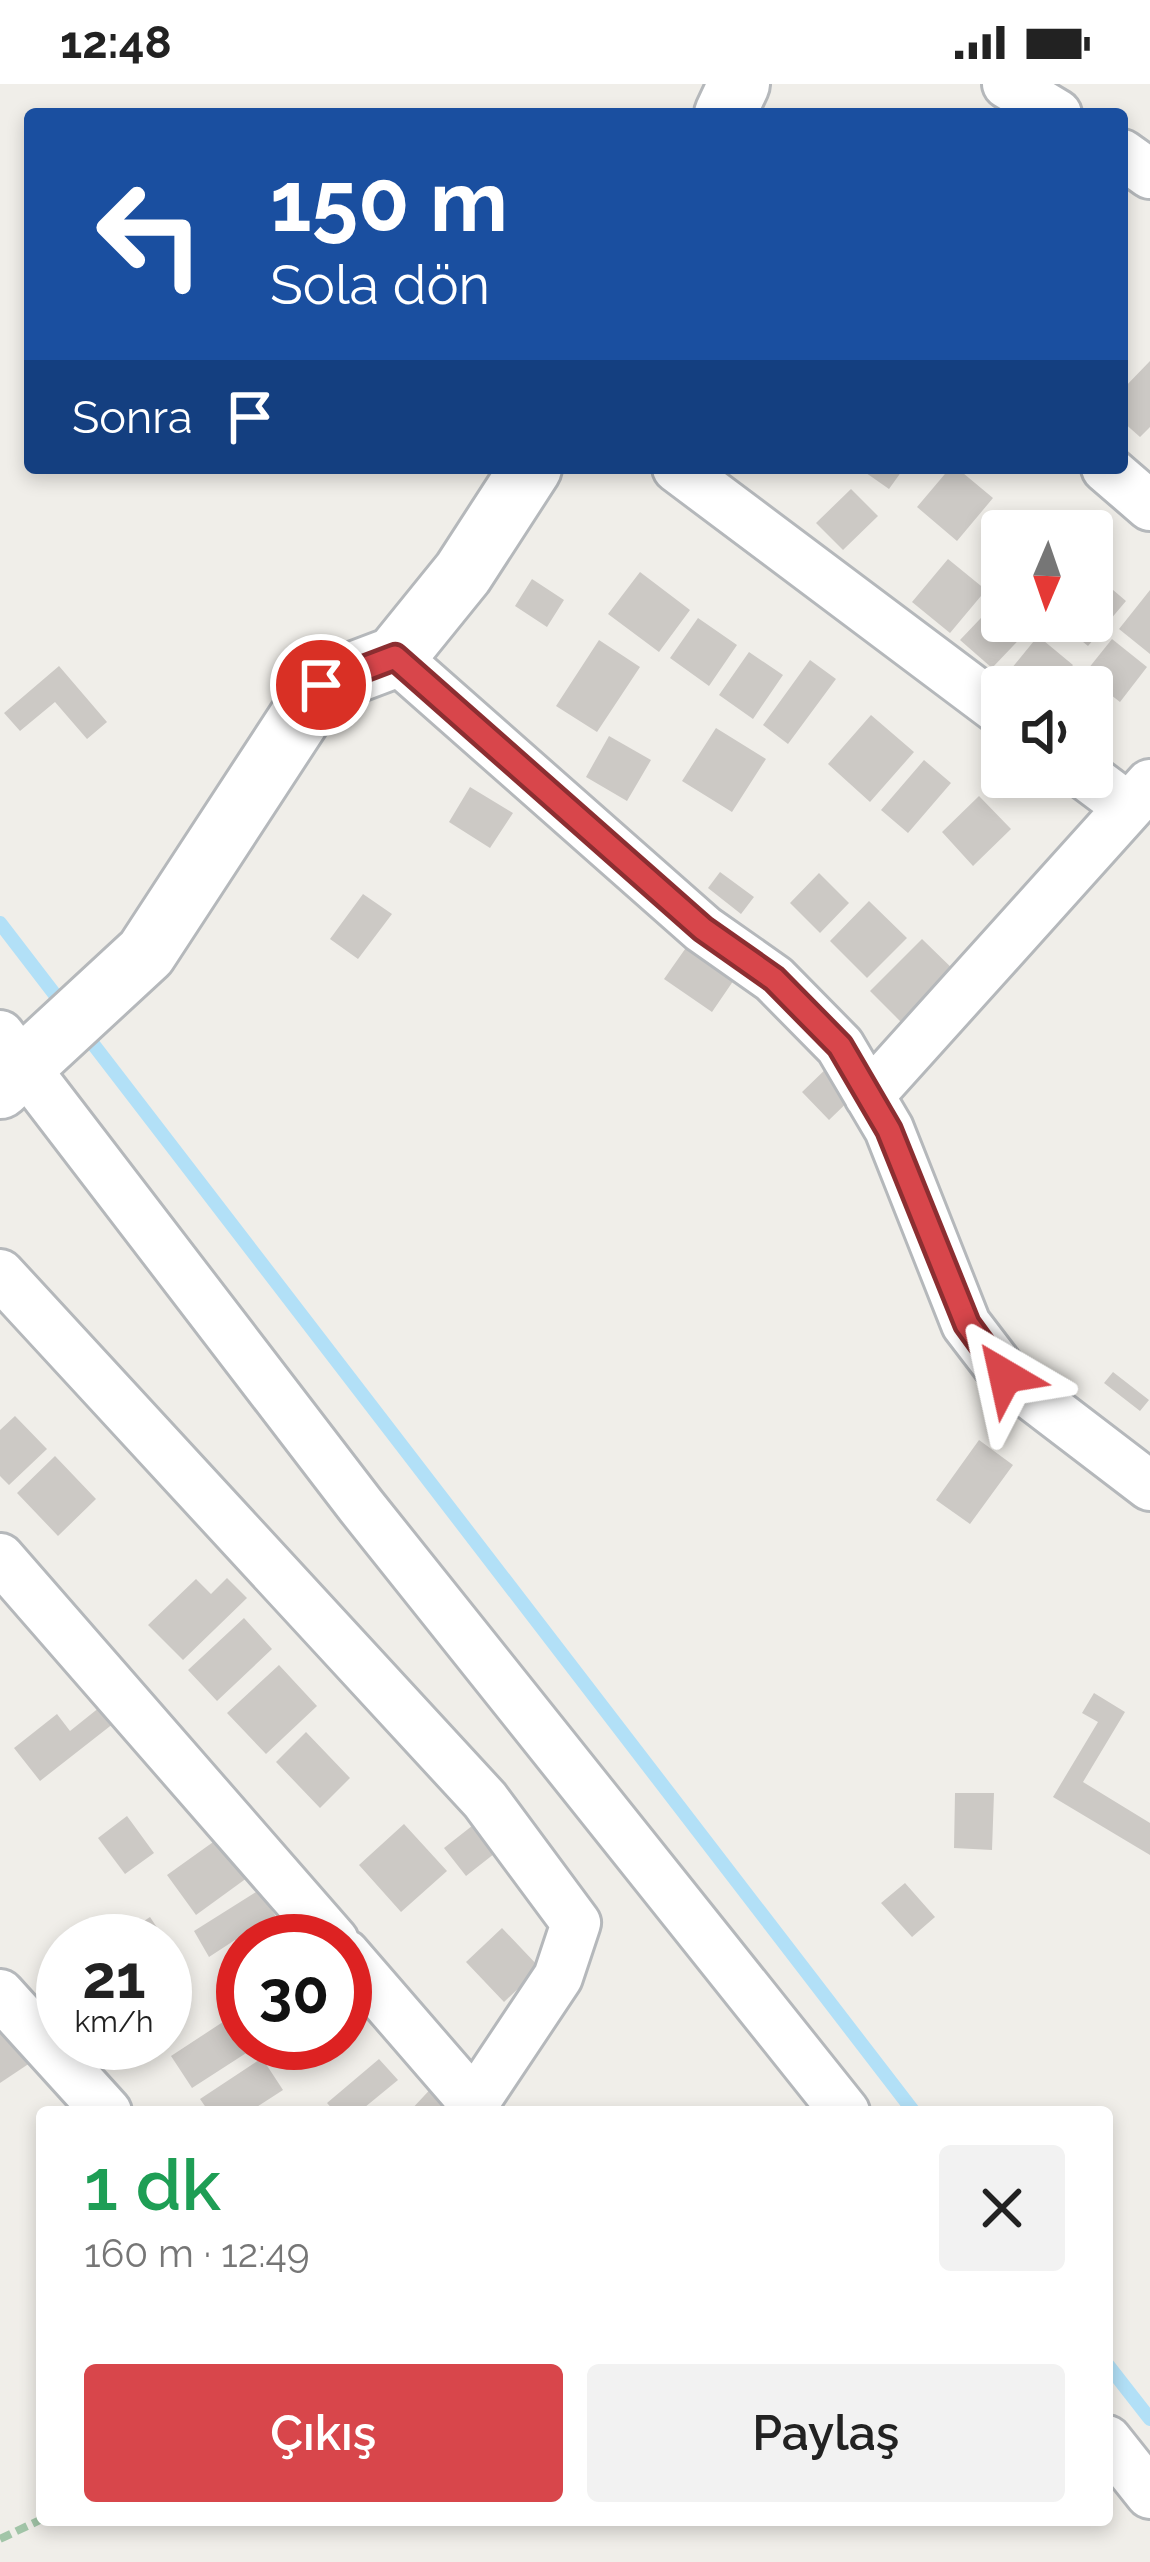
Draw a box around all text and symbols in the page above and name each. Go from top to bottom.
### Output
text: 12:48 [60,16,172,69]
text: 150 m [270,152,508,251]
icon: left [72,156,228,312]
text: Sola dön [270,253,490,317]
icon: arrive [217,384,283,450]
text: Sonra [72,391,193,444]
north arrow [981,510,1113,642]
map controls [981,510,1113,798]
pin [270,634,372,736]
icon: arrive [288,652,354,718]
button: sound [981,666,1113,798]
position arrow [942,1313,1068,1439]
speed limit sign: 30 [216,1914,372,2070]
text: 21 [82,1942,146,2012]
text: km/h [74,2004,154,2039]
text: 1 dk [84,2142,221,2227]
button: close [939,2145,1065,2271]
text: 160 m · 12:49 [84,2230,310,2276]
button: Çıkış [84,2364,563,2502]
button: Paylaş [587,2364,1065,2502]

